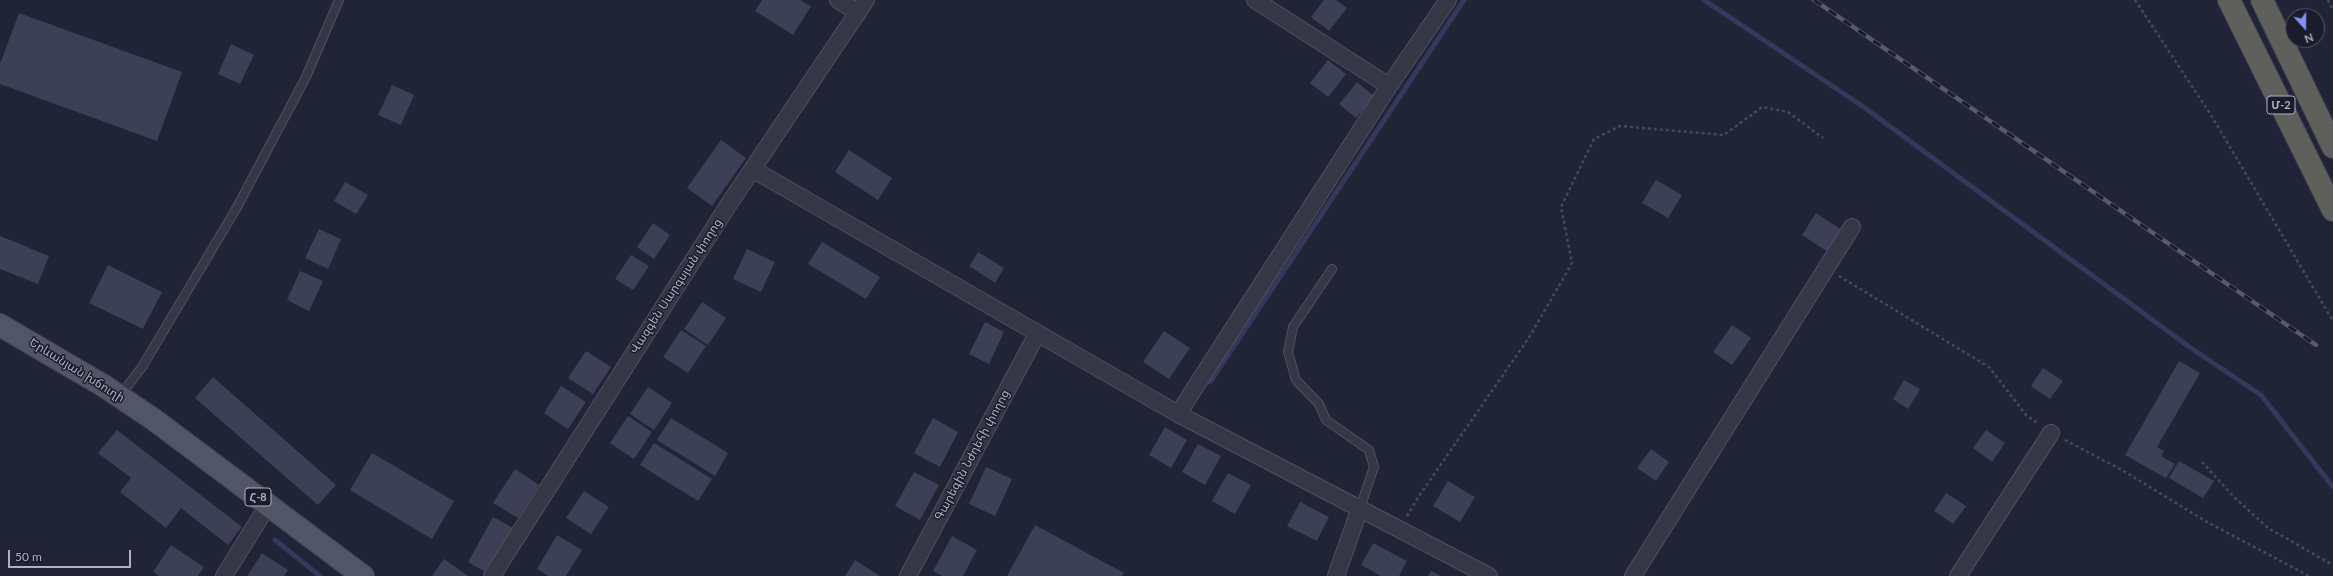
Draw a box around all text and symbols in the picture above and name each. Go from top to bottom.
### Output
north arrow [2285,8,2325,48]
text: N [2303,31,2315,46]
road number: Մ-2 [2267,96,2295,114]
street label: Վազգեն Սարգսյան փողոց [627,216,725,356]
street label: Երևանյան խճուղի [27,335,127,405]
street label: Գարեգին Նժդեհի փողոց [931,387,1013,523]
road number: Հ-8 [245,488,271,506]
scale bar [10,542,133,568]
text: 50 m [15,549,42,564]

